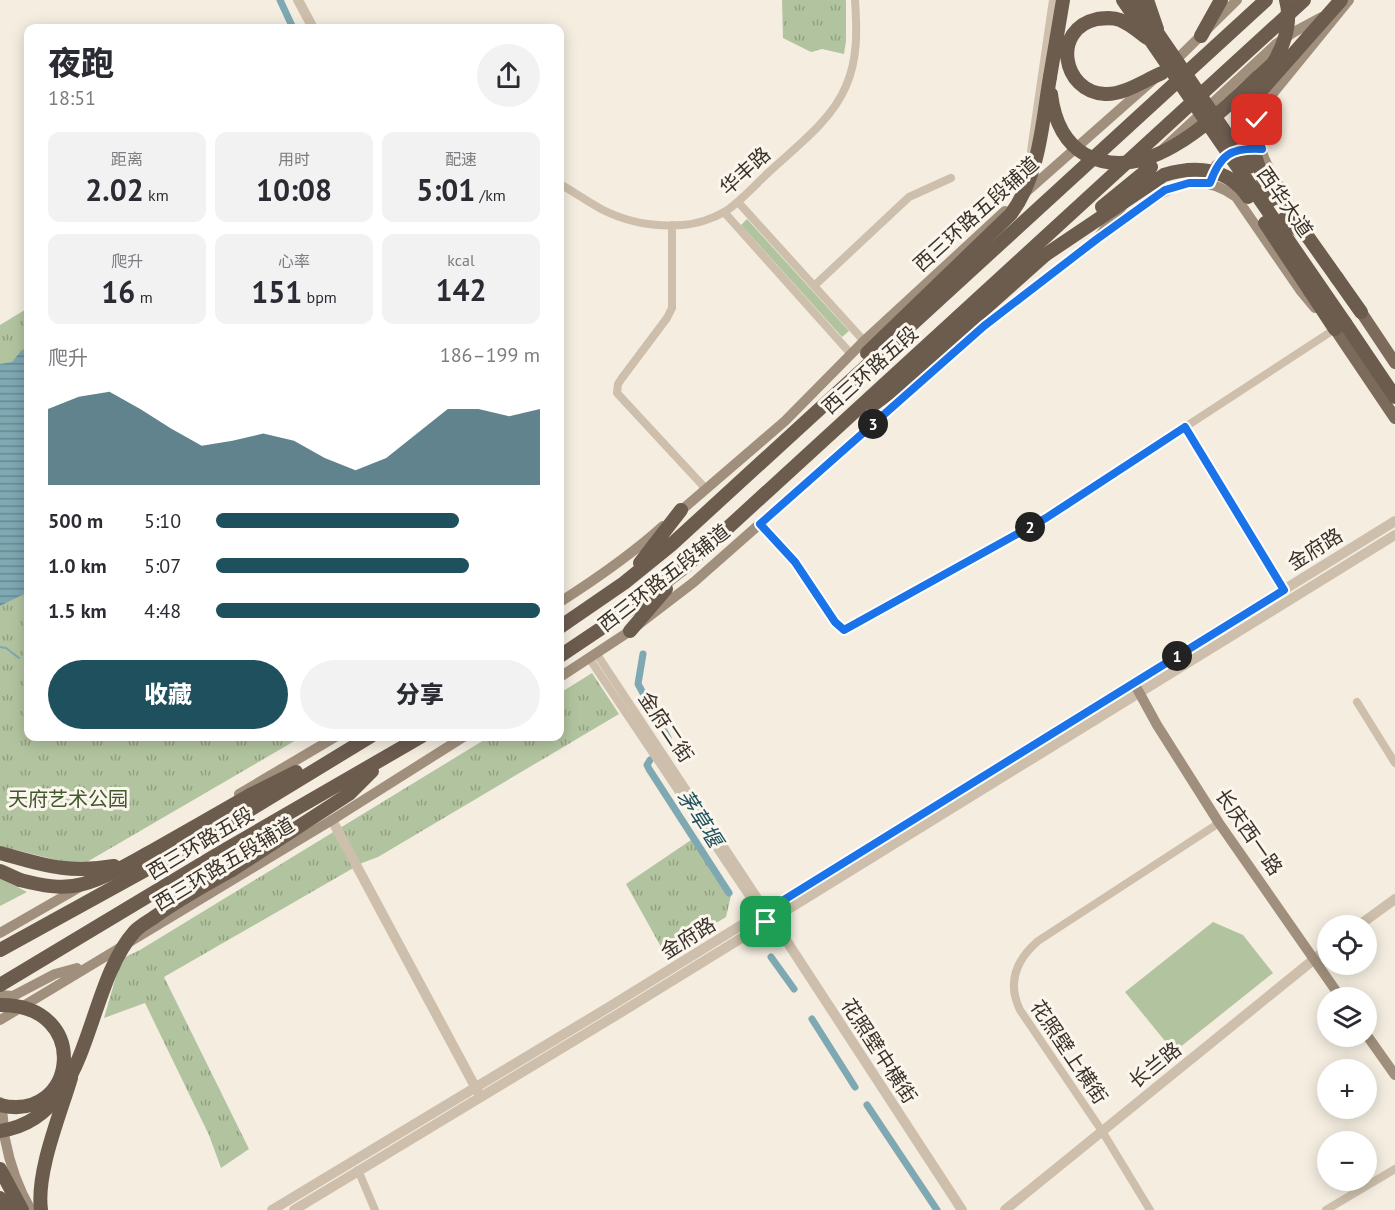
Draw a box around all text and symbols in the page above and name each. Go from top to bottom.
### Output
text: 夜跑 [48,41,114,84]
button: share [477,44,540,107]
text: 18:51 [48,85,96,111]
pin [1231,94,1282,145]
icon: check [1240,103,1273,136]
street label: 华丰路 [714,141,776,201]
text: 距离 [111,149,143,169]
text: 用时 [278,149,310,169]
text: 配速 [445,149,477,169]
street label: 西三环路五段辅道 [908,151,1044,277]
street label: 西华大道 [1251,162,1319,242]
text: 2.02 [85,170,144,209]
text: 10:08 [256,170,332,209]
text: 5:01 [416,170,475,209]
text: km [144,185,169,205]
text: /km [475,185,506,205]
text: kcal [447,250,475,270]
text: 爬升 [111,251,143,271]
text: 心率 [278,251,310,271]
text: 142 [435,270,487,309]
text: 16 [101,272,135,311]
text: 151 [251,272,302,311]
text: m [135,287,153,307]
text: bpm [302,287,337,307]
street label: 西三环路五段 [817,320,923,420]
text: 186–199 m [440,342,540,368]
text: 爬升 [48,345,88,371]
pin: 3 [858,409,888,439]
text: 3 [868,414,878,434]
text: 500 m [48,508,103,534]
text: 5:10 [144,508,181,534]
pin: 2 [1015,512,1045,542]
text: 2 [1025,517,1035,537]
street label: 西三环路五段辅道 [593,519,735,637]
street label: 金府路 [1283,522,1347,576]
text: 1.0 km [48,553,107,579]
text: 5:07 [144,553,181,579]
text: 1.5 km [48,598,107,624]
text: 4:48 [144,598,181,624]
pin: 1 [1162,641,1192,671]
text: 1 [1172,646,1182,666]
button: 收藏 [48,660,288,729]
button: 分享 [300,660,540,729]
street label: 金府二街 [633,687,699,767]
water label: 茅草堰 [672,784,730,854]
street label: 长庆西一路 [1210,784,1288,880]
park label: 天府艺术公园 [8,786,128,812]
street label: 西三环路五段 [142,801,258,885]
street label: 西三环路五段辅道 [149,812,299,916]
pin [740,896,791,947]
icon: arrive [749,905,782,938]
street label: 金府路 [656,911,720,965]
map controls [1317,915,1377,1191]
button: locate [1317,915,1377,975]
button: layers [1317,987,1377,1047]
street label: 花照壁中横街 [835,994,923,1108]
street label: 花照壁上横街 [1025,995,1113,1109]
street label: 长兰路 [1124,1036,1186,1094]
button: + [1317,1059,1377,1119]
button: − [1317,1131,1377,1191]

